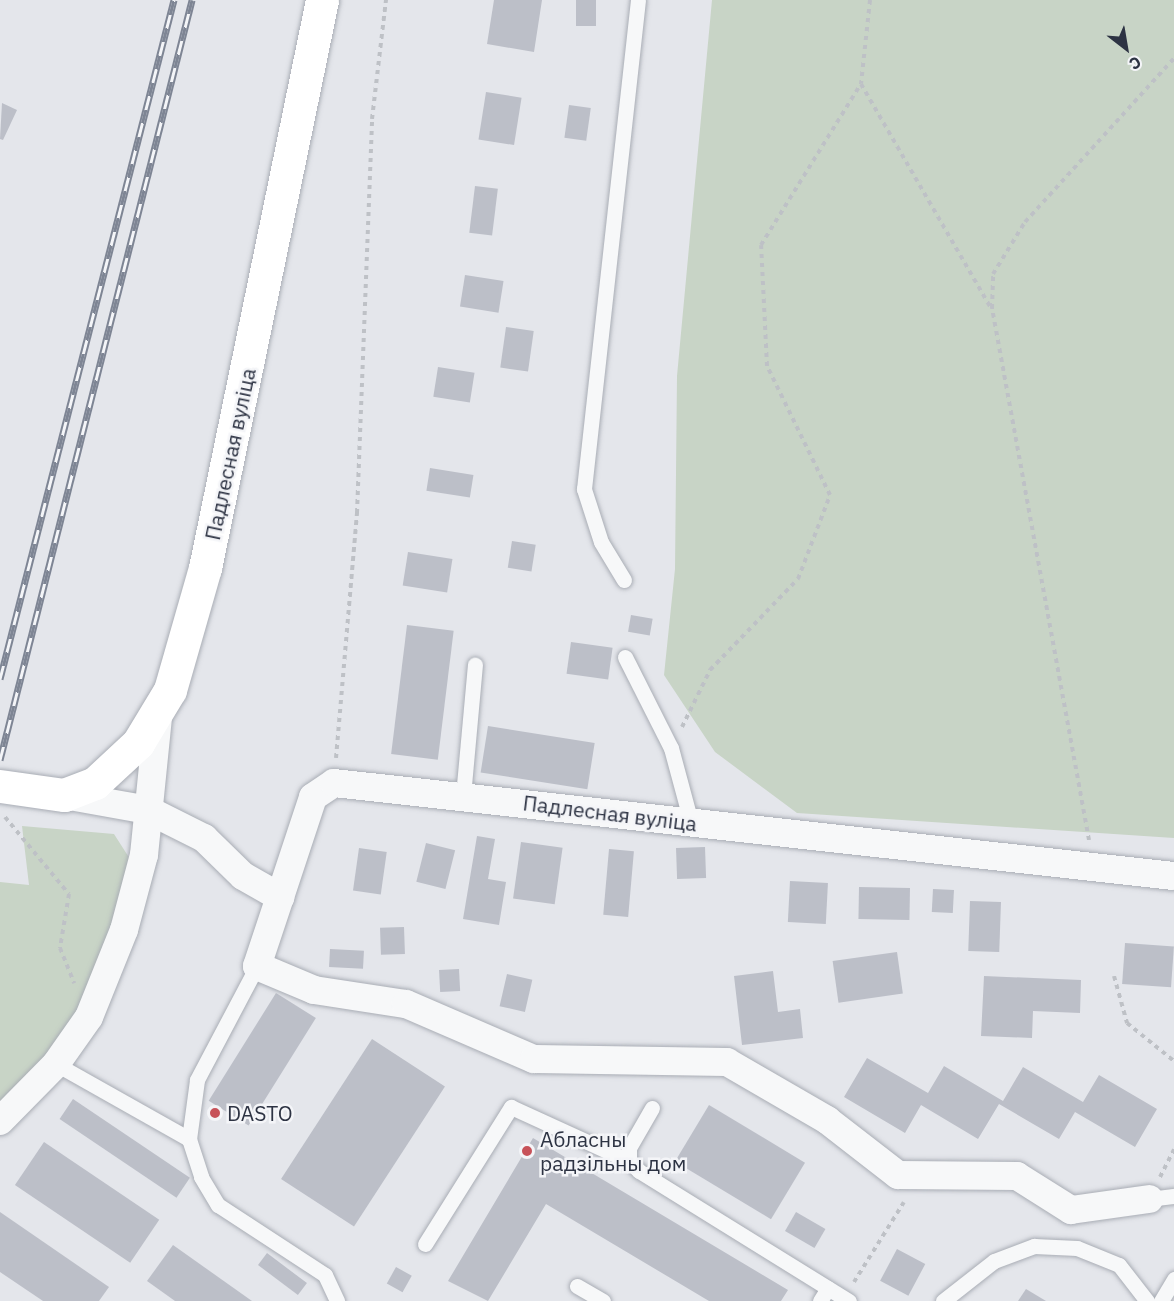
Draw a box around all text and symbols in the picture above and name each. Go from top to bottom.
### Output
north arrow [1096,18,1156,78]
text: С [1126,52,1145,75]
street label: Падлесная вуліца [199,366,261,542]
street label: Падлесная вуліца [521,790,699,836]
place label: DASTO [227,1100,293,1126]
marker: DASTO [208,1106,222,1120]
place label: Абласны радзільны дом [540,1126,686,1176]
marker: Абласны радзільны дом [518,1142,536,1160]

